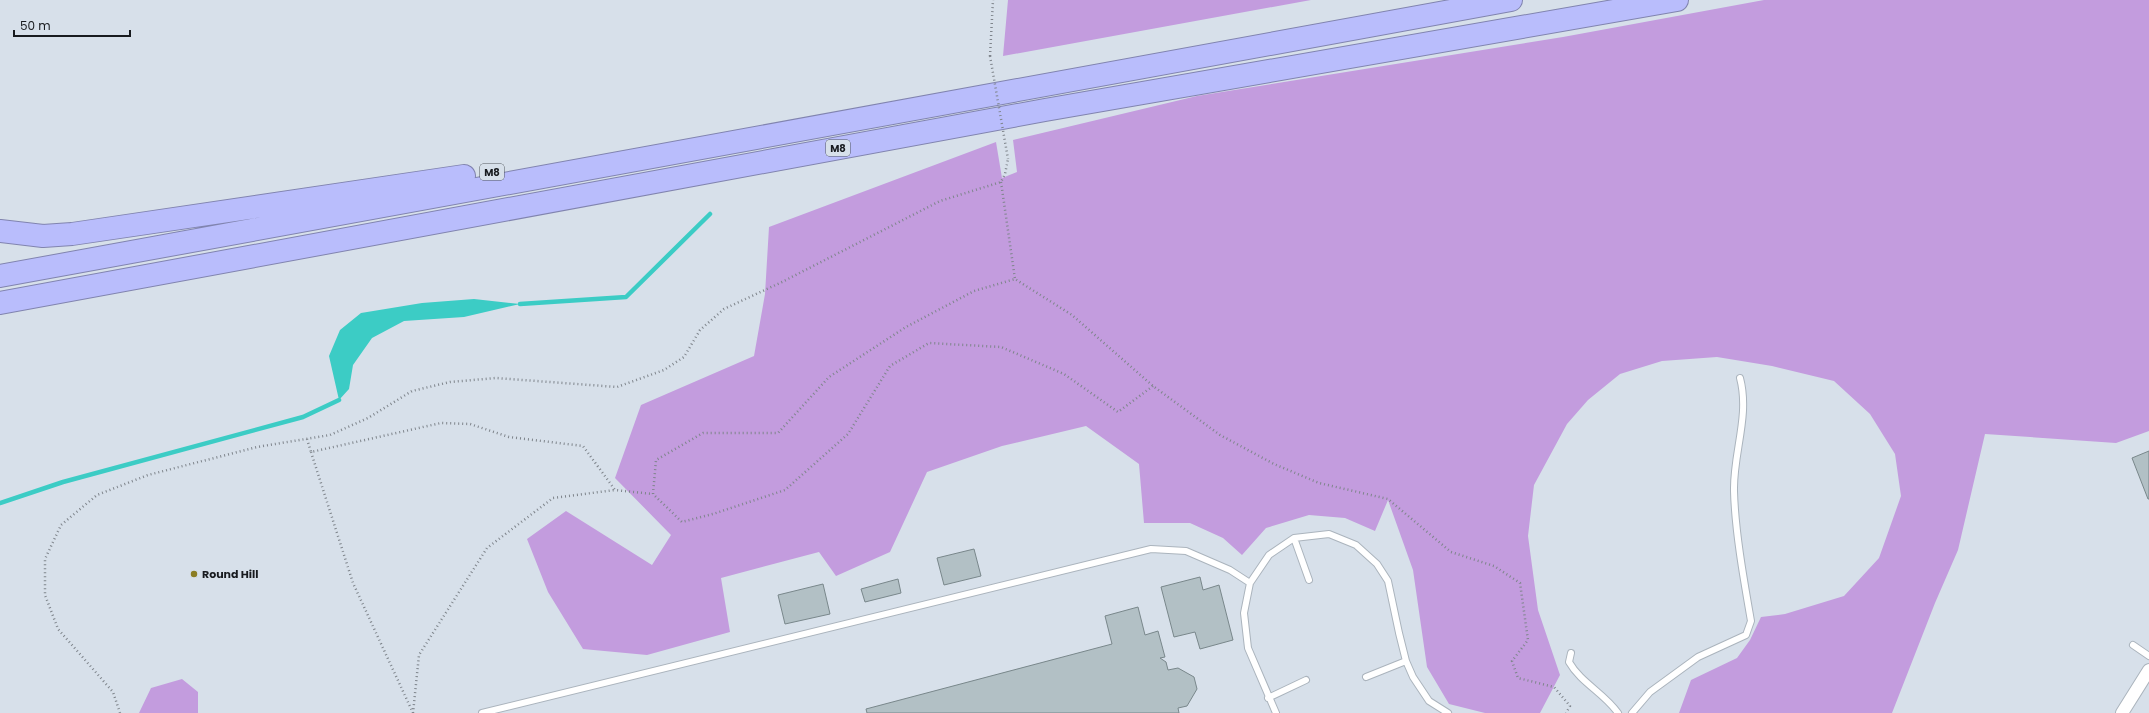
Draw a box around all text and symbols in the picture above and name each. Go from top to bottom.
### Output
scale bar [14,12,130,38]
text: 50 m [20,17,51,34]
road number: M8 [826,140,850,156]
road number: M8 [480,164,504,180]
place label: Round Hill [202,566,259,582]
marker: Round Hill [189,569,199,579]

